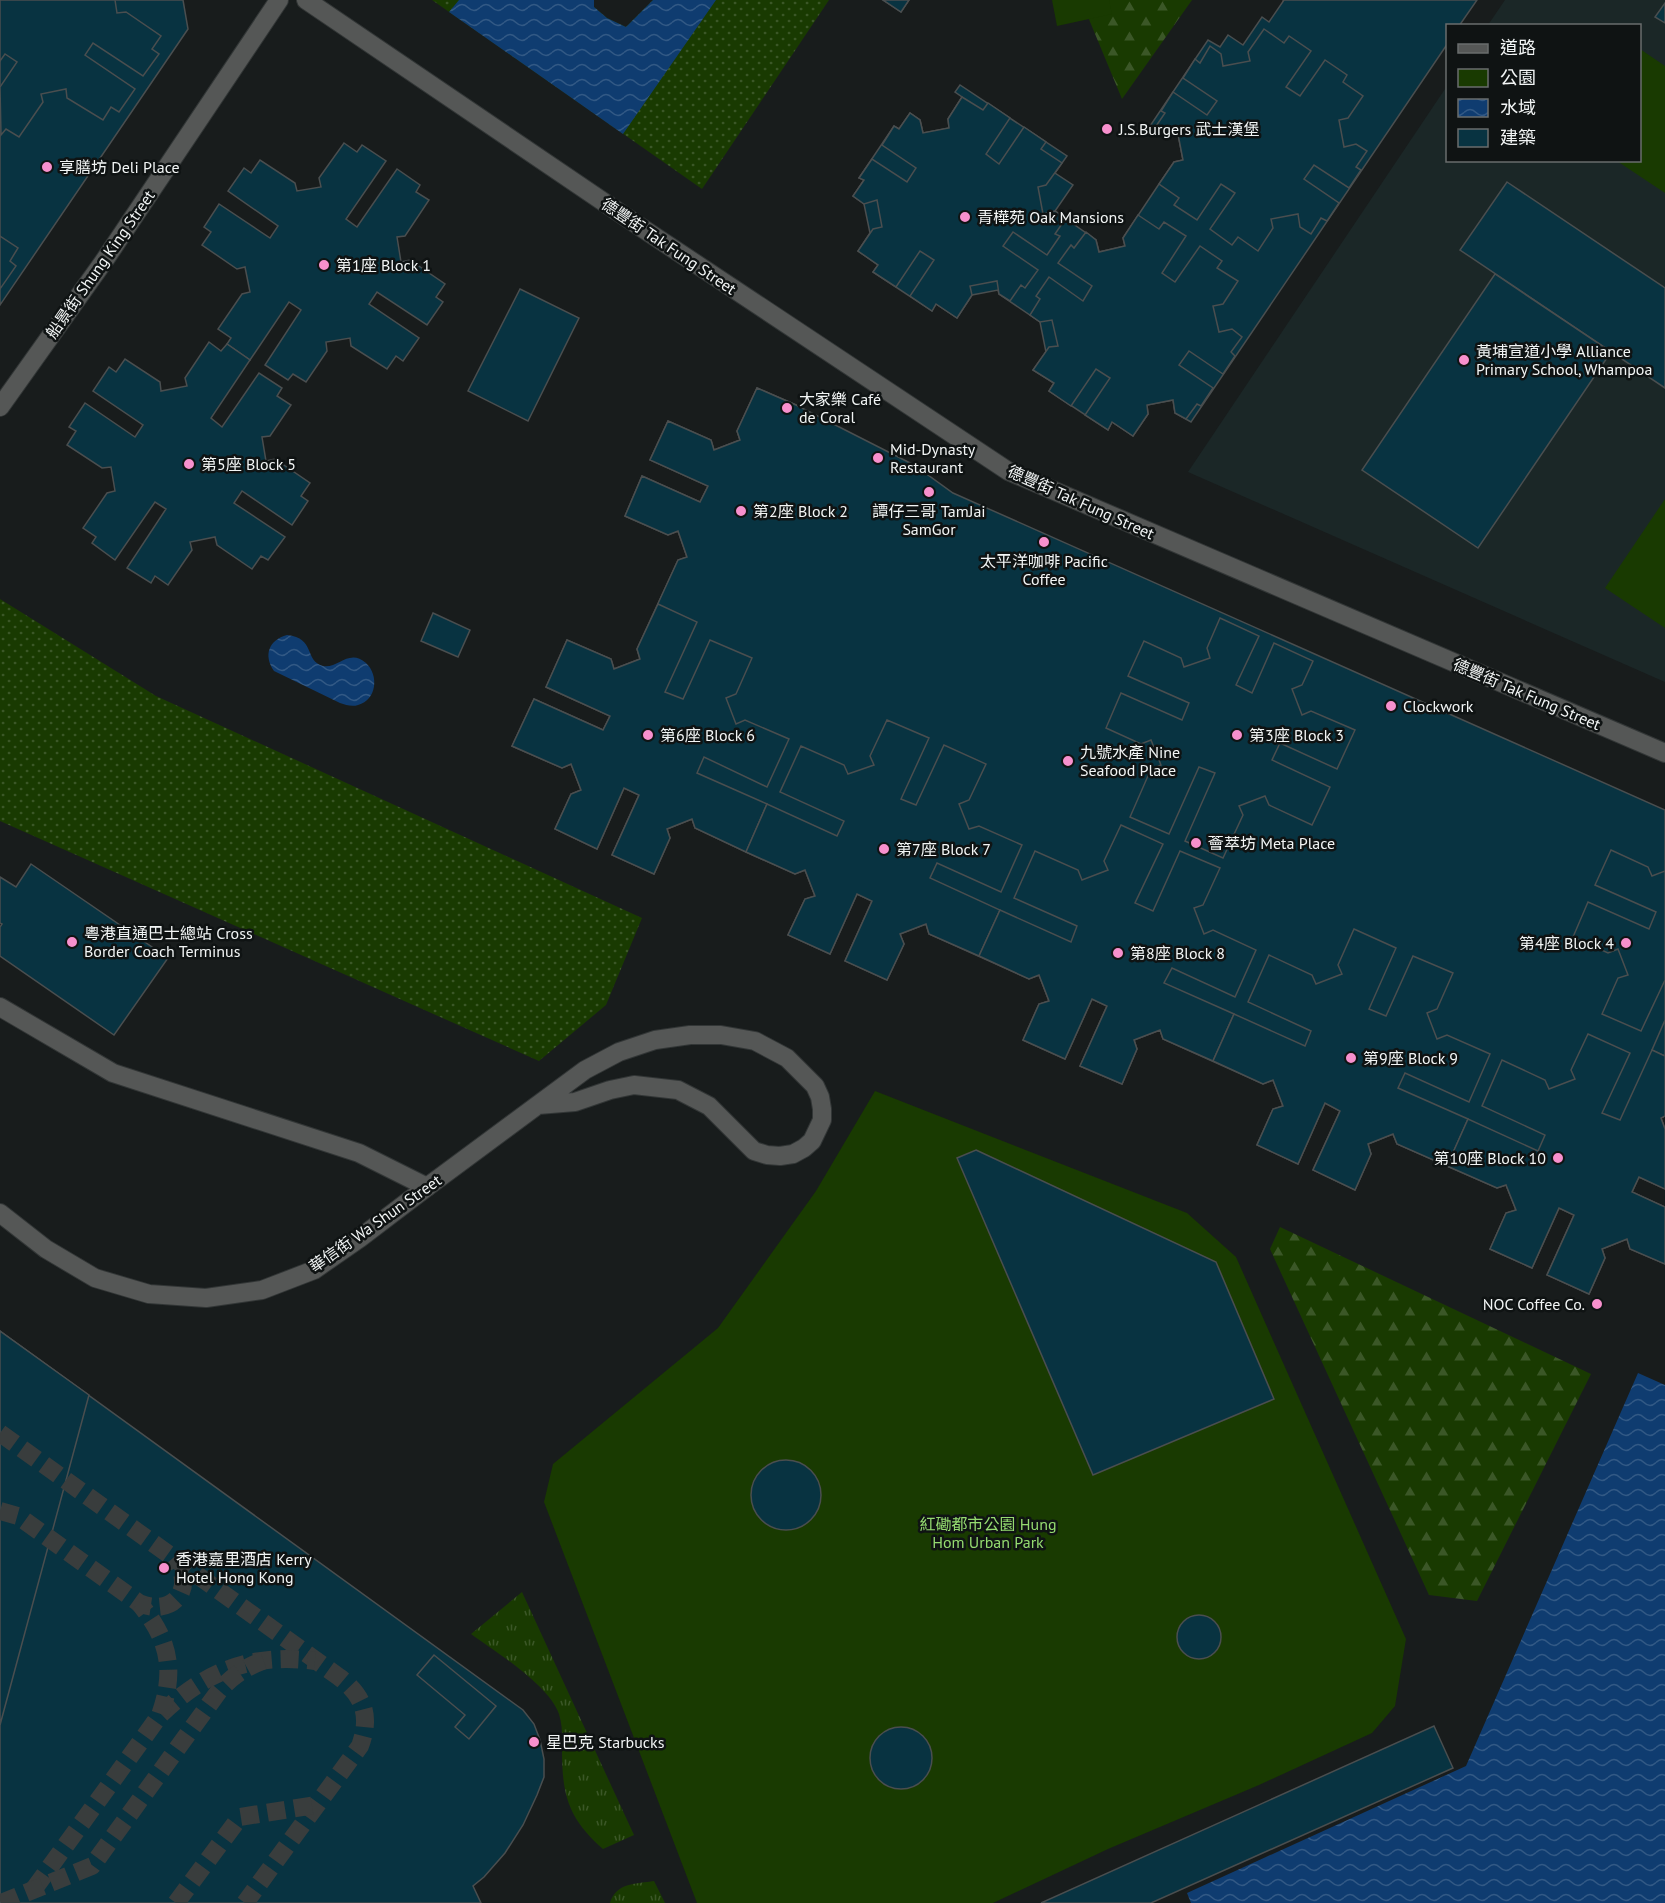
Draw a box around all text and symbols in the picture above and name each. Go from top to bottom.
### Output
legend [1446,24,1641,162]
text: 道路 [1500,36,1536,59]
text: 公園 [1500,66,1536,89]
text: 水域 [1500,96,1536,119]
place label: J.S.Burgers 武士漢堡 [1118,119,1260,139]
marker: J.S.Burgers 武士漢堡 [1100,122,1114,136]
text: 建築 [1500,126,1536,149]
place label: 享膳坊 Deli Place [59,157,180,177]
marker: 享膳坊 Deli Place [40,160,54,174]
street label: 船景街 Shung King Street [41,186,159,342]
street label: 德豐街 Tak Fung Street [598,193,741,299]
place label: 青樺苑 Oak Mansions [977,207,1124,227]
marker: 青樺苑 Oak Mansions [958,210,972,224]
place label: 第1座 Block 1 [336,255,431,275]
marker: 第1座 Block 1 [317,258,331,272]
place label: 黃埔宣道小學 Alliance Primary School, Whampoa [1476,341,1652,379]
marker: 黃埔宣道小學 Alliance Primary School, Whampoa [1457,353,1471,367]
place label: 大家樂 Café de Coral [799,389,881,427]
marker: 大家樂 Café de Coral [780,401,794,415]
place label: Mid-Dynasty Restaurant [890,439,976,477]
marker: Mid-Dynasty Restaurant [871,451,885,465]
place label: 第5座 Block 5 [201,454,296,474]
marker: 第5座 Block 5 [182,457,196,471]
street label: 德豐街 Tak Fung Street [1005,461,1158,544]
marker: 譚仔三哥 TamJai SamGor [922,485,936,499]
place label: 第2座 Block 2 [753,501,848,521]
place label: 譚仔三哥 TamJai SamGor [872,501,986,539]
marker: 第2座 Block 2 [734,504,748,518]
marker: 太平洋咖啡 Pacific Coffee [1037,535,1051,549]
place label: 太平洋咖啡 Pacific Coffee [980,551,1108,589]
street label: 德豐街 Tak Fung Street [1450,654,1604,734]
place label: Clockwork [1403,696,1474,716]
marker: Clockwork [1384,699,1398,713]
place label: 第6座 Block 6 [660,725,755,745]
place label: 第3座 Block 3 [1249,725,1344,745]
marker: 第6座 Block 6 [641,728,655,742]
marker: 第3座 Block 3 [1230,728,1244,742]
place label: 九號水產 Nine Seafood Place [1080,742,1180,780]
marker: 九號水產 Nine Seafood Place [1061,754,1075,768]
place label: 薈萃坊 Meta Place [1208,833,1335,853]
marker: 薈萃坊 Meta Place [1189,836,1203,850]
place label: 第7座 Block 7 [896,839,991,859]
marker: 第7座 Block 7 [877,842,891,856]
place label: 粵港直通巴士總站 Cross Border Coach Terminus [84,923,253,961]
place label: 第4座 Block 4 [1519,933,1614,953]
marker: 粵港直通巴士總站 Cross Border Coach Terminus [65,935,79,949]
marker: 第4座 Block 4 [1619,936,1633,950]
place label: 第8座 Block 8 [1130,943,1225,963]
marker: 第8座 Block 8 [1111,946,1125,960]
place label: 第9座 Block 9 [1363,1048,1458,1068]
marker: 第9座 Block 9 [1344,1051,1358,1065]
place label: 第10座 Block 10 [1434,1148,1546,1168]
marker: 第10座 Block 10 [1551,1151,1565,1165]
street label: 華信街 Wa Shun Street [305,1170,445,1276]
place label: NOC Coffee Co. [1483,1294,1585,1314]
marker: NOC Coffee Co. [1590,1297,1604,1311]
park label: 紅磡都市公園 Hung Hom Urban Park [920,1514,1057,1552]
place label: 香港嘉里酒店 Kerry Hotel Hong Kong [176,1549,312,1587]
marker: 香港嘉里酒店 Kerry Hotel Hong Kong [157,1561,171,1575]
place label: 星巴克 Starbucks [546,1732,665,1752]
marker: 星巴克 Starbucks [527,1735,541,1749]

